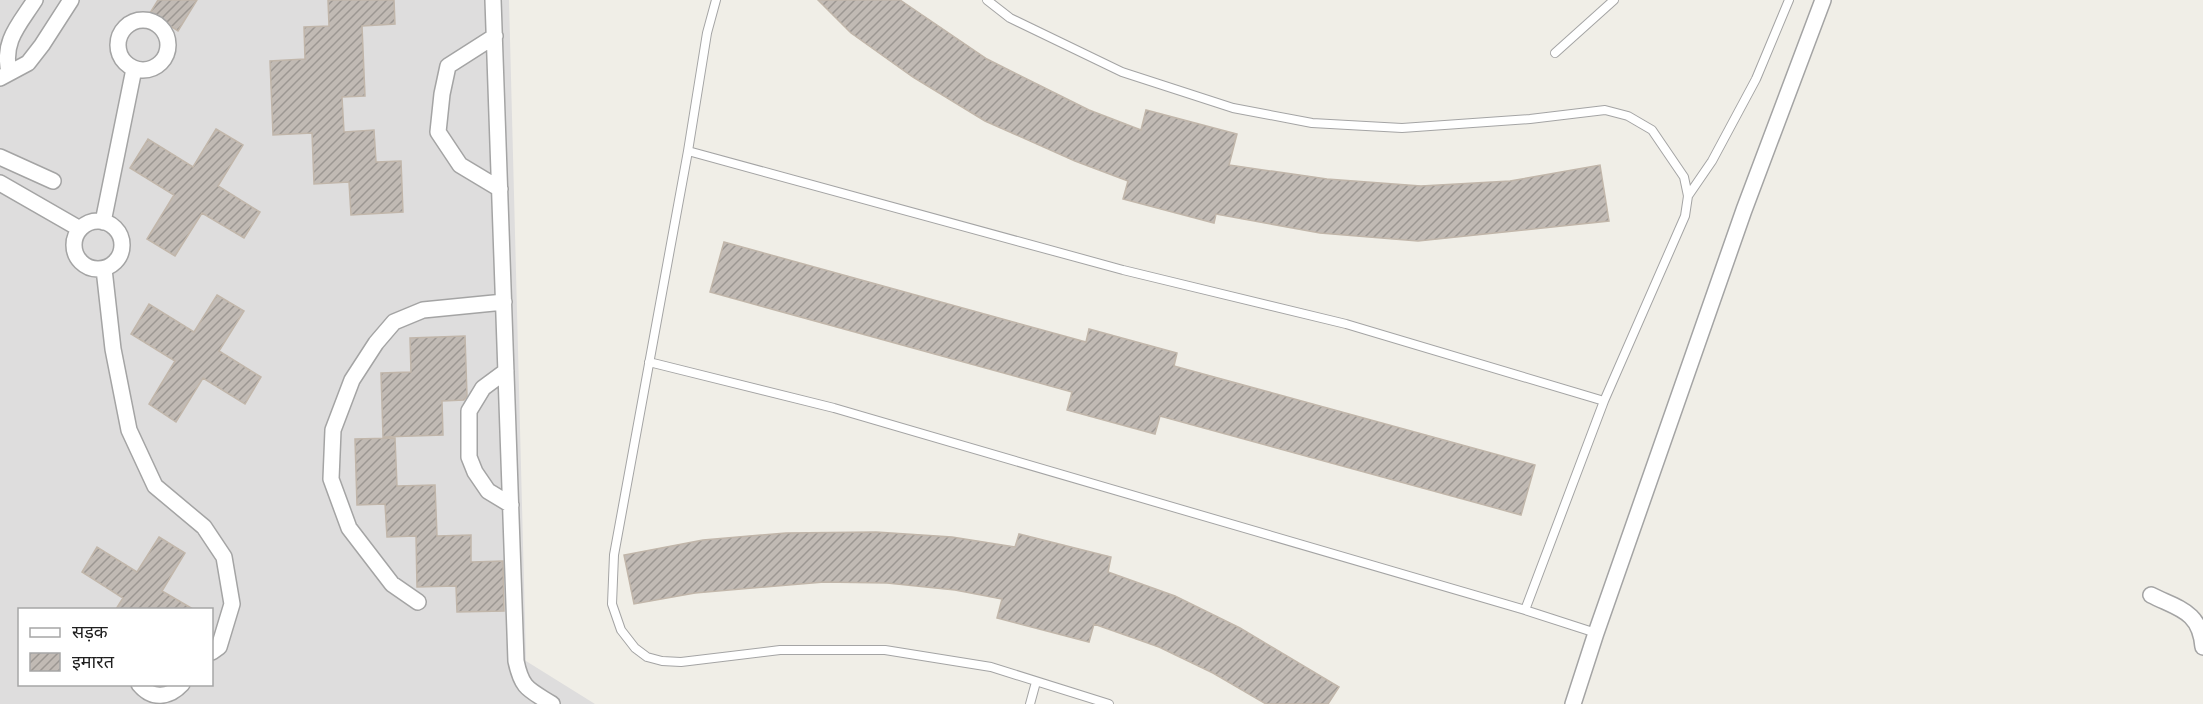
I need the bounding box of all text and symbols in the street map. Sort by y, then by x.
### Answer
legend [18,608,213,686]
text: सड़क [72,621,109,642]
text: इमारत [72,651,115,672]

